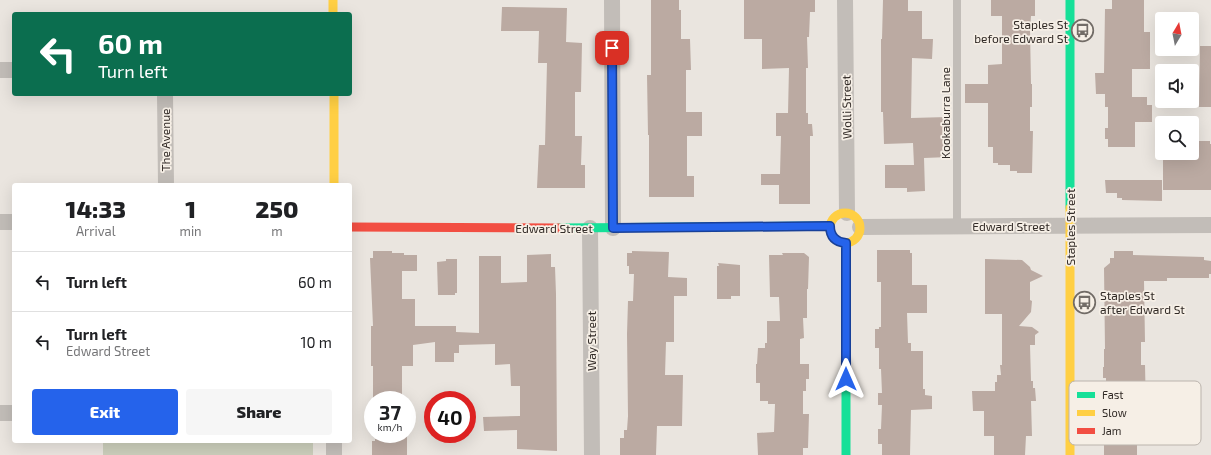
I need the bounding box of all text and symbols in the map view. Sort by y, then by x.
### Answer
north arrow [1155,12,1199,56]
map controls [1155,12,1199,160]
place label: Staples St before Edward St [974,17,1068,45]
bus stop icon: Staples St before Edward St [1070,18,1096,44]
text: 60 m [98,26,163,60]
icon: left [32,28,84,80]
pin [595,31,629,65]
icon: arrive [601,37,623,59]
text: Turn left [98,60,168,82]
button: sound [1155,64,1199,108]
street label: Kookaburra Lane [938,67,952,159]
street label: Wolli Street [838,74,854,139]
street label: The Avenue [158,109,172,172]
button: search [1155,116,1199,160]
street label: Staples Street [1063,188,1077,265]
text: 14:33 [66,194,126,223]
text: 1 [185,194,196,223]
text: 250 [255,194,298,223]
street label: Edward Street [972,219,1050,233]
street label: Edward Street [515,221,593,235]
text: Arrival [76,223,116,239]
text: min [180,223,202,239]
text: m [271,223,283,239]
icon: left [32,271,54,293]
text: Turn left [66,273,127,291]
text: 60 m [298,273,332,291]
place label: Staples St after Edward St [1100,288,1185,316]
bus stop icon: Staples St after Edward St [1071,289,1097,315]
street label: Way Street [584,311,598,371]
text: Turn left [66,325,127,343]
icon: left [32,331,54,353]
text: 10 m [300,333,332,351]
text: Edward Street [66,343,150,359]
position arrow [825,358,867,400]
legend [1069,381,1201,445]
text: Fast [1102,388,1124,401]
button: Exit [32,389,178,435]
button: Share [186,389,332,435]
speed limit sign: 40 [424,391,476,443]
text: 37 [379,400,401,424]
text: Slow [1102,406,1127,419]
text: km/h [378,421,402,433]
text: Jam [1102,424,1121,437]

